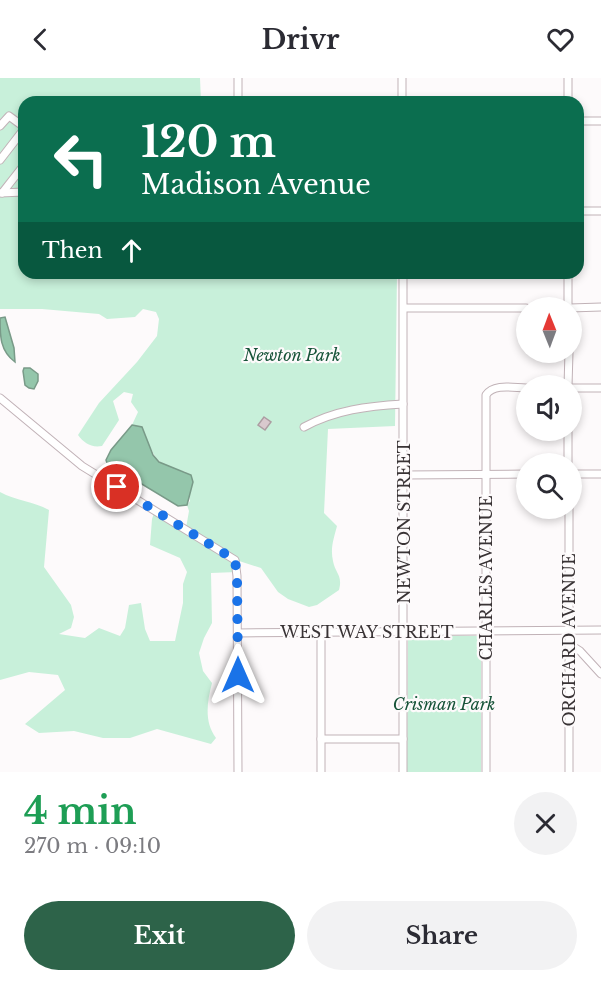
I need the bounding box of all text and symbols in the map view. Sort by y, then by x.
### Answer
icon: back [24,23,57,56]
text: Drivr [261,23,340,56]
icon: heart [544,23,577,56]
text: 120 m [141,116,276,168]
icon: left [42,120,120,198]
text: Madison Avenue [141,168,371,201]
icon: ahead [115,234,148,267]
text: Then [42,237,103,264]
north arrow [516,297,582,363]
map controls [516,297,582,519]
park label: Newton Park [243,345,340,365]
button: sound [516,375,582,441]
street label: NEWTON STREET [394,440,414,604]
button: search [516,453,582,519]
pin [91,461,142,512]
icon: arrive [100,470,133,503]
street label: CHARLES AVENUE [476,495,496,661]
street label: ORCHARD AVENUE [559,553,579,727]
street label: WEST WAY STREET [279,622,454,642]
position arrow [206,643,270,707]
park label: Crisman Park [393,694,495,714]
text: 4 min [24,789,136,834]
button: close [514,792,577,855]
text: 270 m · 09:10 [24,834,161,858]
button: Exit [24,901,295,970]
button: Share [307,901,577,970]

